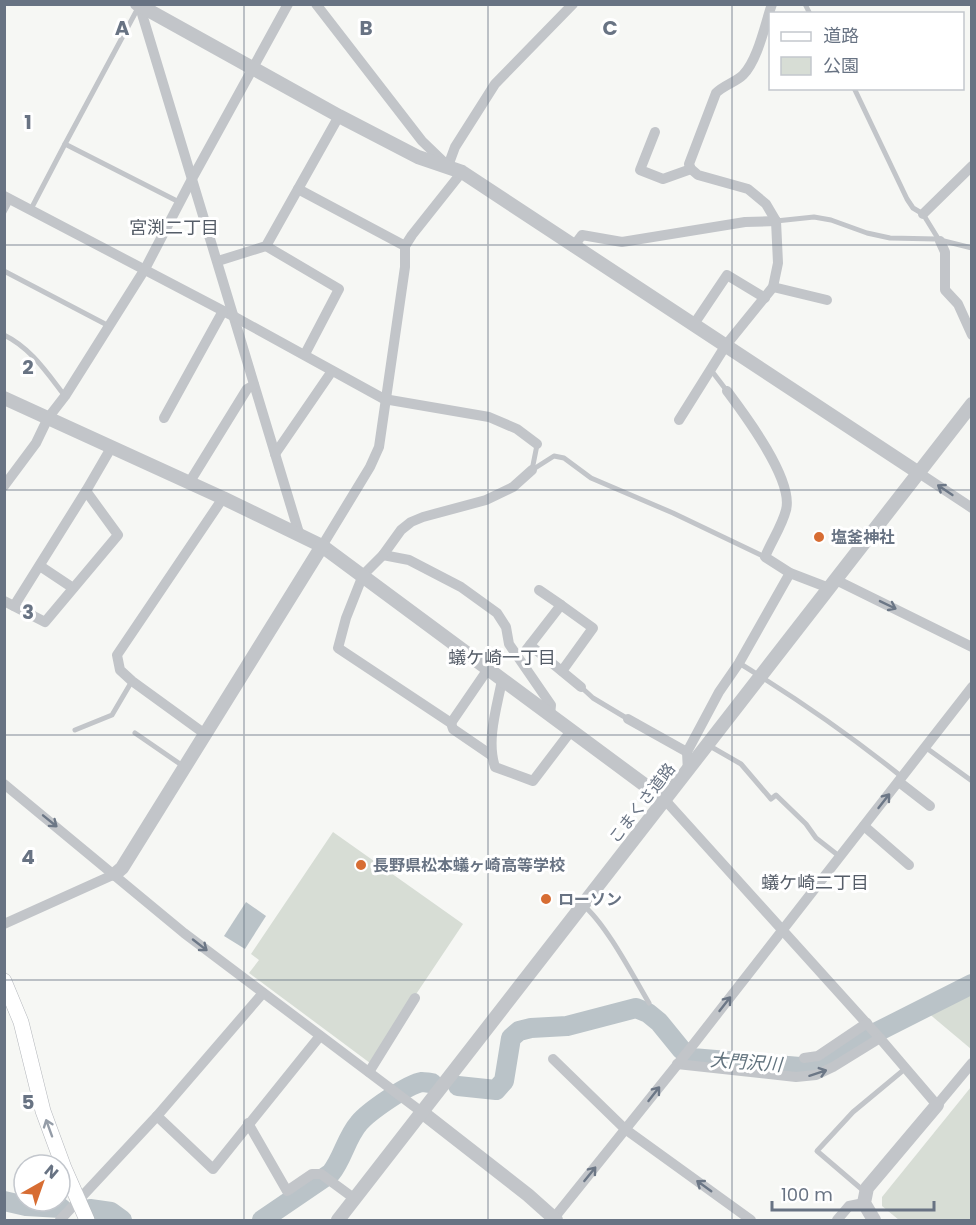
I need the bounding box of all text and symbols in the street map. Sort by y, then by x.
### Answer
legend [769,12,964,90]
text: A [115,14,130,42]
text: B [359,14,373,42]
text: C [602,14,618,42]
text: 道路 [823,23,859,48]
text: 公園 [823,53,859,78]
text: 1 [24,108,32,136]
district label: 宮渕二丁目 [129,215,219,240]
text: 2 [22,353,34,381]
one-way arrow [938,484,954,496]
place label: 塩釜神社 [831,526,895,549]
marker: 塩釜神社 [812,530,826,544]
text: 3 [22,598,34,626]
one-way arrow [879,600,897,611]
district label: 蟻ケ崎一丁目 [448,645,556,670]
street label: こまくさ道路 [603,758,681,848]
one-way arrow [877,793,890,809]
one-way arrow [42,814,57,828]
text: 4 [21,843,35,871]
place label: 長野県松本蟻ヶ崎高等学校 [373,854,565,877]
marker: 長野県松本蟻ヶ崎高等学校 [354,858,368,872]
district label: 蟻ケ崎二丁目 [761,870,869,895]
place label: ローソン [558,888,622,911]
marker: ローソン [539,892,553,906]
one-way arrow [192,938,208,951]
one-way arrow [718,996,731,1012]
water label: 大門沢川 [709,1047,785,1077]
one-way arrow [808,1066,827,1077]
one-way arrow [647,1086,660,1102]
text: 5 [22,1088,35,1116]
one-way arrow [43,1119,54,1137]
north arrow [12,1153,72,1213]
text: N [39,1159,63,1185]
one-way arrow [583,1166,596,1182]
scale bar [772,1174,934,1212]
one-way arrow [696,1180,712,1192]
text: 100 m [781,1182,833,1207]

